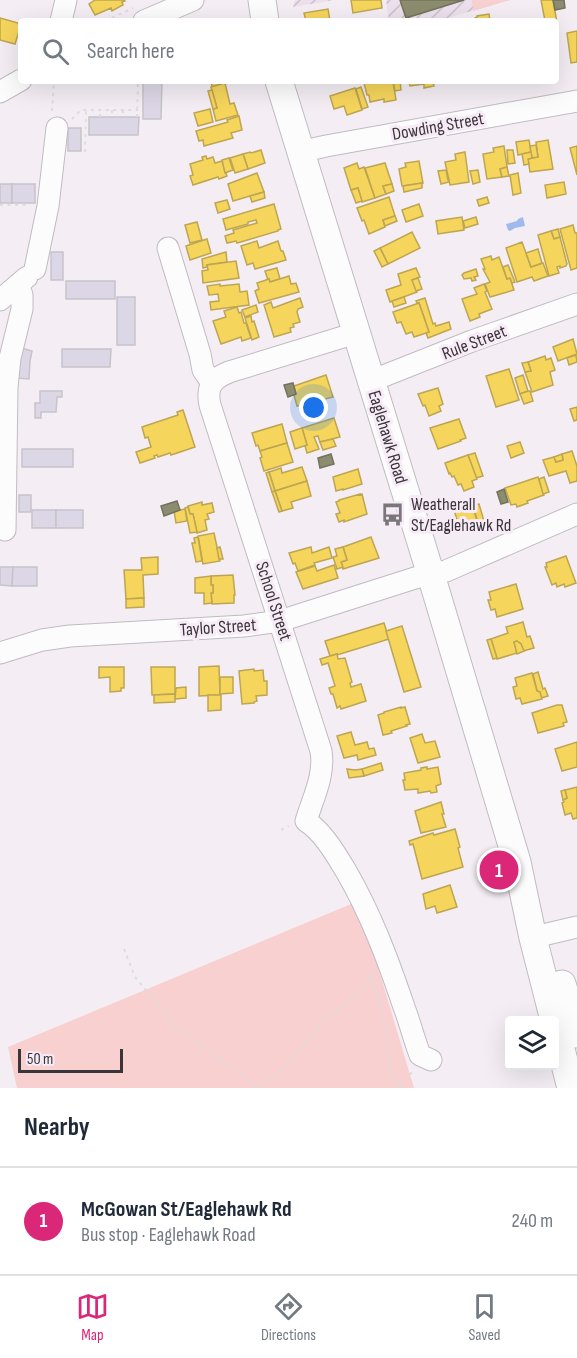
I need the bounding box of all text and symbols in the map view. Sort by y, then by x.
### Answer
search box [18,18,559,84]
icon: search [39,35,72,68]
text: Search here [87,38,174,65]
street label: Dowding Street [391,108,486,145]
street label: Rule Street [439,320,510,364]
street label: Eaglehawk Road [363,388,412,486]
your location [299,393,328,422]
place label: Weatherall St/Eaglehawk Rd [411,494,511,536]
bus stop icon: Weatherall St/Eaglehawk Rd [380,501,406,527]
street label: School Street [251,559,296,644]
street label: Taylor Street [179,614,258,641]
pin: 1 [480,848,518,892]
map controls [505,1016,559,1070]
button: layers [505,1016,559,1070]
scale bar [18,1046,123,1074]
text: 50 m [27,1050,53,1069]
text: Nearby [24,1112,90,1143]
text: McGowan St/Eaglehawk Rd [81,1196,292,1223]
text: 1 [40,1209,47,1233]
text: 240 m [512,1209,553,1233]
text: Bus stop · Eaglehawk Road [81,1223,256,1247]
tab: Map [76,1290,109,1345]
tab: Directions [261,1290,316,1345]
tab: Saved [468,1290,501,1345]

